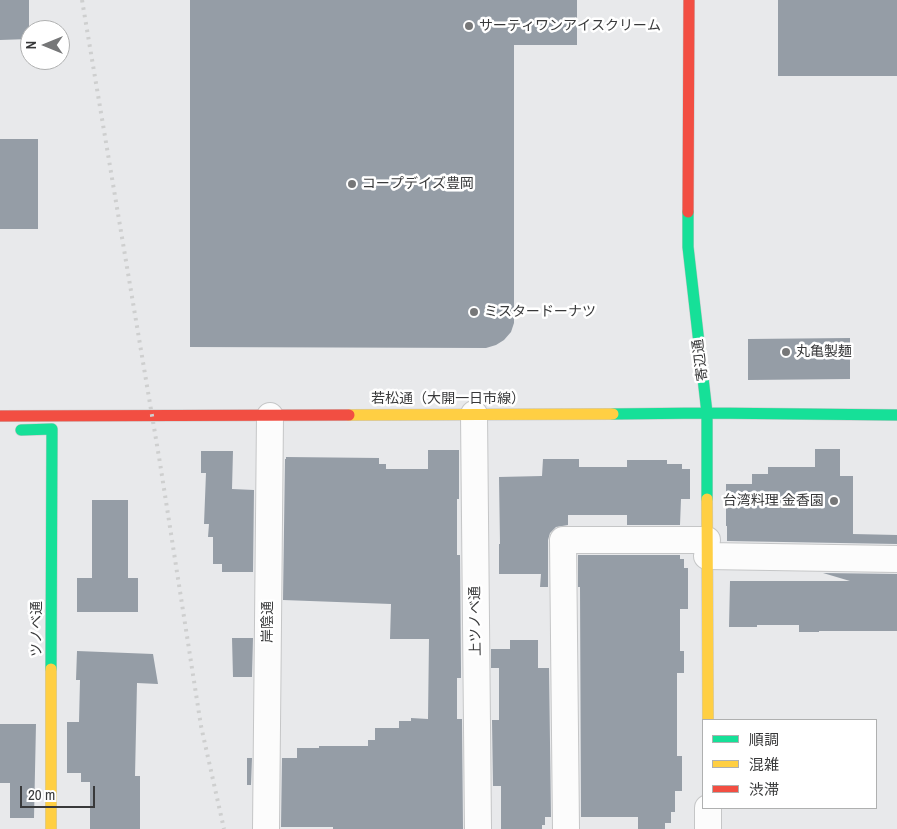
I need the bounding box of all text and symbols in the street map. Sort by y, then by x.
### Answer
place label: サーティワンアイスクリーム [479,18,661,34]
north arrow [20,20,70,70]
marker: サーティワンアイスクリーム [463,20,475,32]
text: N [22,41,40,49]
place label: コープデイズ豊岡 [362,176,474,192]
marker: コープデイズ豊岡 [346,178,358,190]
place label: ミスタードーナツ [484,304,596,320]
marker: ミスタードーナツ [468,306,480,318]
street label: 寄辺通 [690,338,712,382]
place label: 丸亀製麺 [796,344,852,360]
marker: 丸亀製麺 [780,346,792,358]
street label: 若松通（大開一日市線） [371,391,525,407]
place label: 台湾料理 金香園 [723,493,824,509]
marker: 台湾料理 金香園 [828,495,840,507]
street label: 上ツノベ通 [467,586,485,656]
street label: ツノベ通 [29,601,45,657]
street label: 岸陰通 [260,601,276,643]
legend [702,719,877,809]
text: 順調 [749,729,779,750]
text: 混雑 [749,754,779,775]
scale bar [22,776,98,808]
text: 渋滞 [749,779,779,800]
text: 20 m [28,784,55,805]

